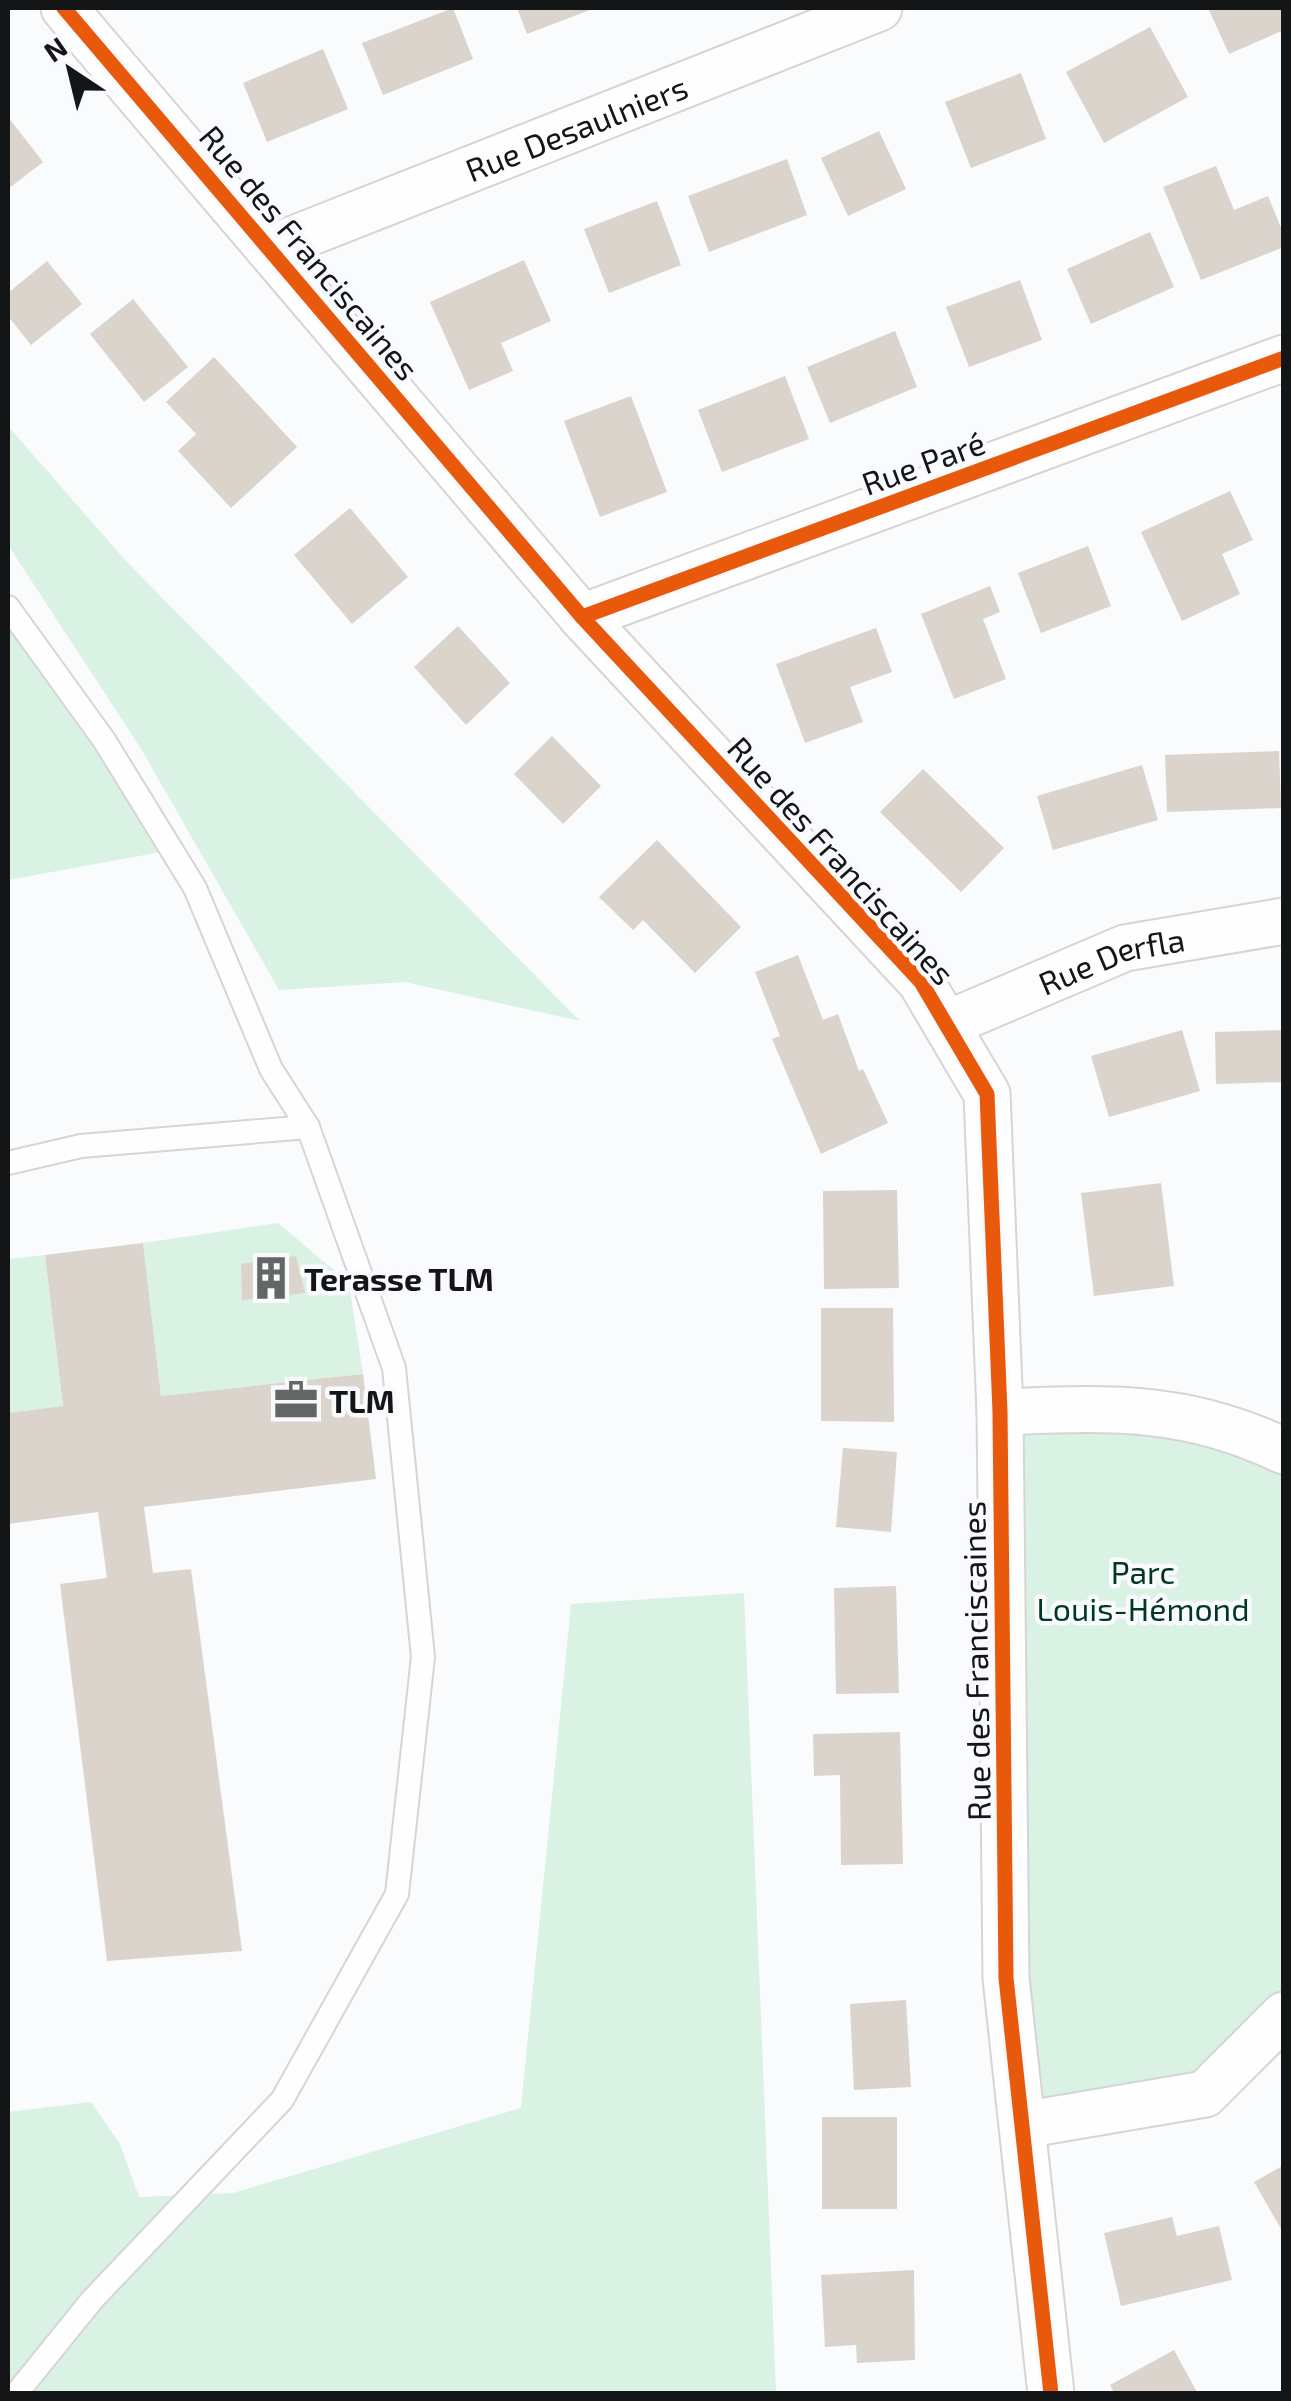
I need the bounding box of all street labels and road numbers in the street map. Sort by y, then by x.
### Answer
street label: Rue Desaulniers [460,67,692,188]
street label: Rue des Franciscaines [193,117,427,387]
street label: Rue Paré [856,422,990,502]
street label: Rue des Franciscaines [721,728,963,992]
street label: Rue Derfla [1032,919,1187,1002]
street label: Rue des Franciscaines [953,1501,997,1821]

